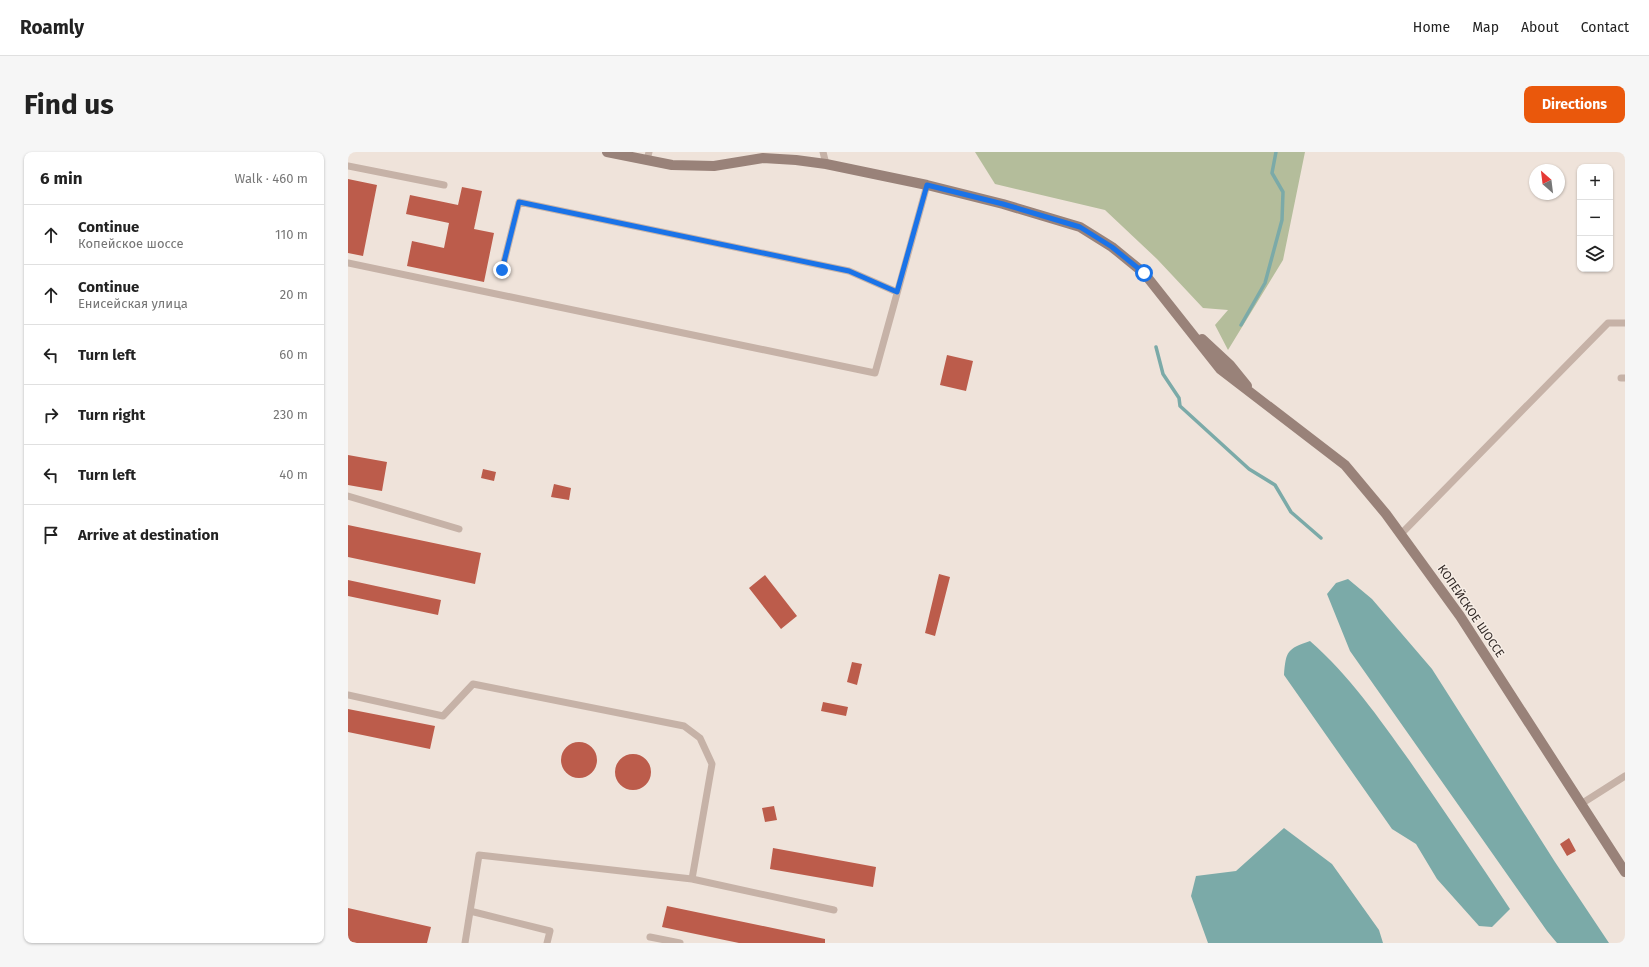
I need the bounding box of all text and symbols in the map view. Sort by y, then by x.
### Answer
text: Roamly [20,16,84,39]
text: Home [1413,19,1450,36]
text: Map [1472,19,1499,36]
text: About [1521,19,1559,36]
text: Contact [1581,19,1629,36]
button: Directions [1524,86,1625,123]
text: Find us [24,88,114,121]
north arrow [1529,164,1565,200]
map controls [1577,164,1613,272]
button: + [1577,164,1613,200]
text: 6 min [40,168,83,189]
text: Walk · 460 m [235,171,308,186]
button: − [1577,200,1613,236]
text: Continue [78,218,139,236]
icon: ahead [40,224,62,246]
text: 110 m [275,227,308,242]
text: Копейское шоссе [78,236,184,251]
button: layers [1577,236,1613,272]
route end [493,261,511,279]
route start [1135,264,1153,282]
text: Continue [78,278,139,296]
icon: ahead [40,284,62,306]
text: 20 m [280,287,308,302]
text: Енисейская улица [78,296,188,311]
icon: left [40,344,62,366]
text: Turn left [78,346,136,364]
text: 60 m [279,347,308,362]
icon: right [40,404,62,426]
text: Turn right [78,406,145,424]
text: 230 m [273,407,308,422]
icon: left [40,464,62,486]
text: Turn left [78,466,136,484]
text: 40 m [279,467,308,482]
icon: arrive [40,524,62,546]
text: Arrive at destination [78,526,219,544]
street label: КОПЕЙСКОЕ ШОССЕ [1435,562,1508,660]

